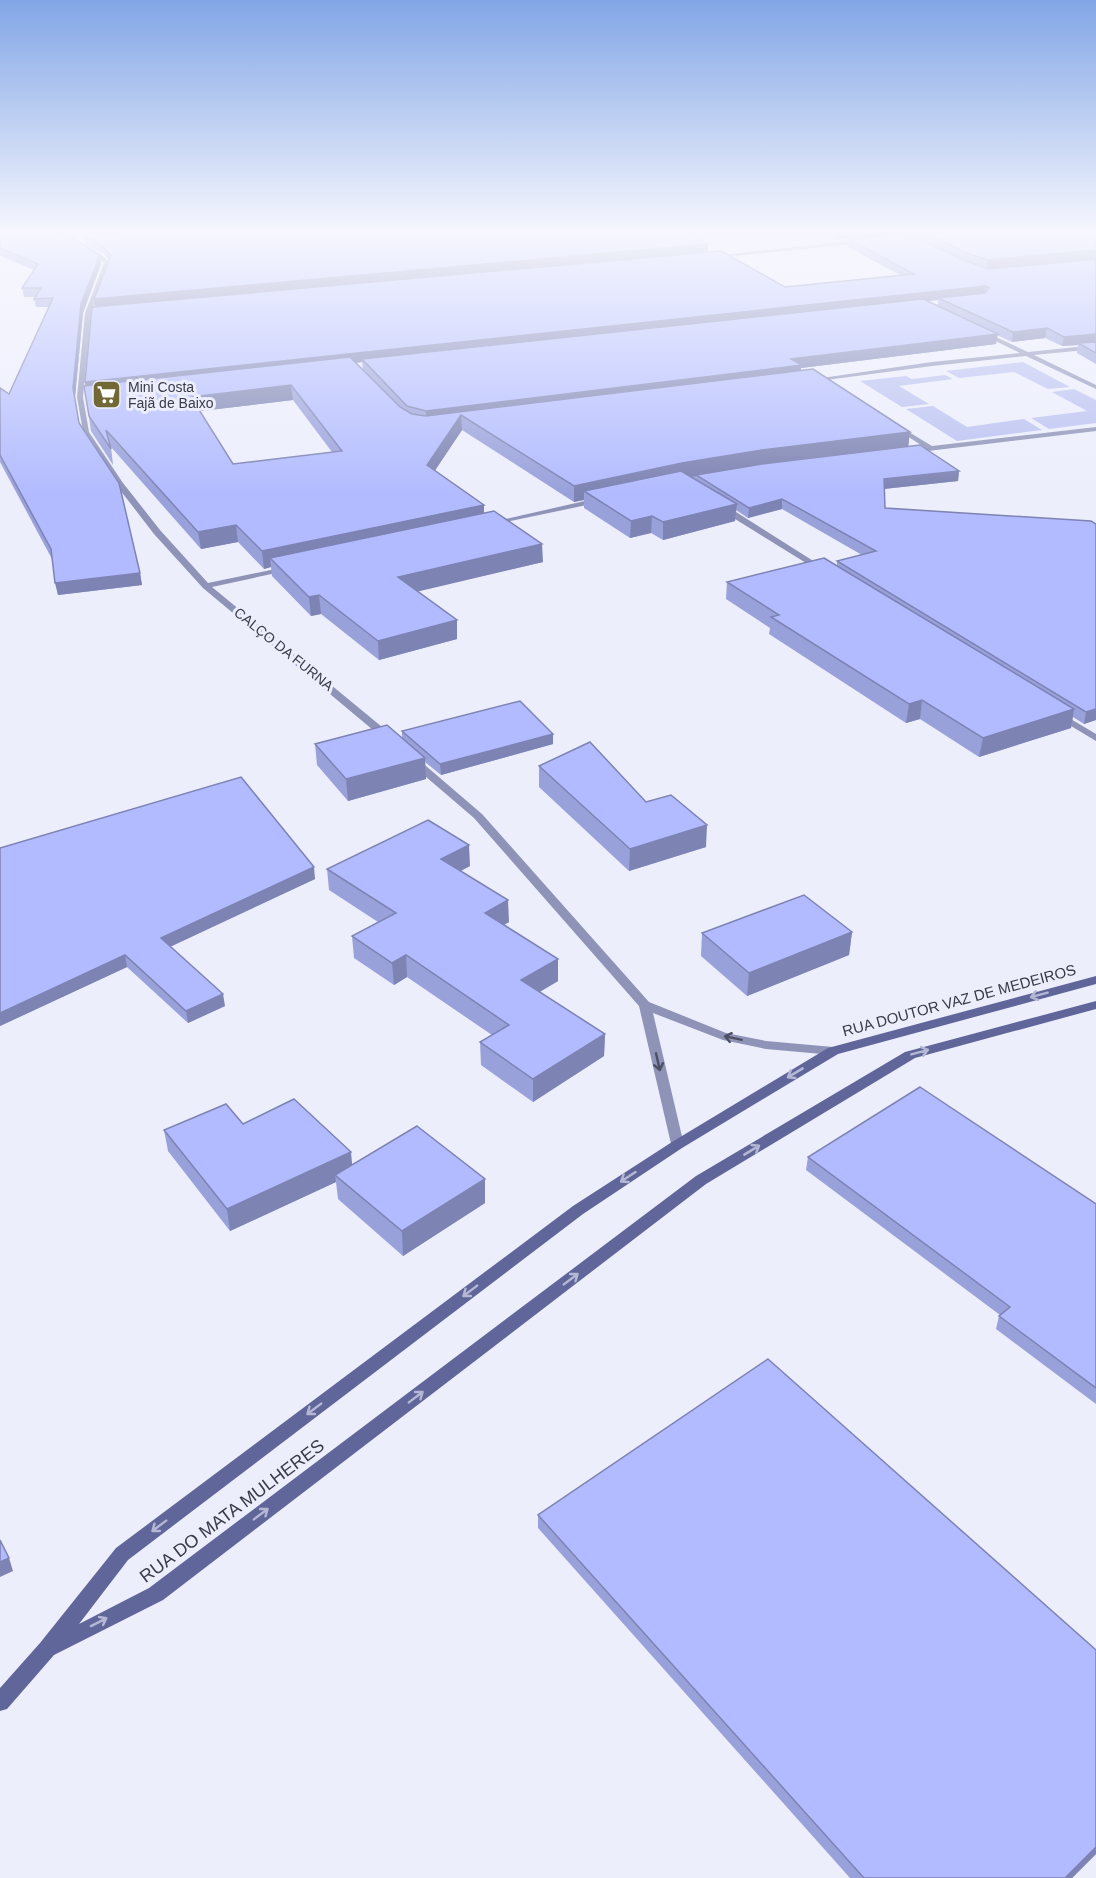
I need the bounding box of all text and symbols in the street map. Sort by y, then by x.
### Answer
supermarket icon: Mini Costa Fajã de Baixo [91,379,123,411]
place label: Mini Costa Fajã de Baixo [128,379,214,411]
street label: CALÇO DA FURNA [231,604,337,694]
street label: RUA DOUTOR VAZ DE MEDEIROS [840,961,1078,1039]
one-way arrow [1030,990,1049,1001]
one-way arrow [724,1032,743,1043]
one-way arrow [910,1046,929,1058]
one-way arrow [653,1052,664,1071]
one-way arrow [787,1068,804,1080]
one-way arrow [743,1144,760,1156]
one-way arrow [620,1171,637,1183]
one-way arrow [563,1272,579,1285]
one-way arrow [462,1285,478,1298]
one-way arrow [408,1390,424,1403]
one-way arrow [307,1403,323,1415]
street label: RUA DO MATA MULHERES [136,1435,328,1587]
one-way arrow [252,1508,268,1521]
one-way arrow [151,1520,167,1533]
one-way arrow [90,1616,108,1628]

